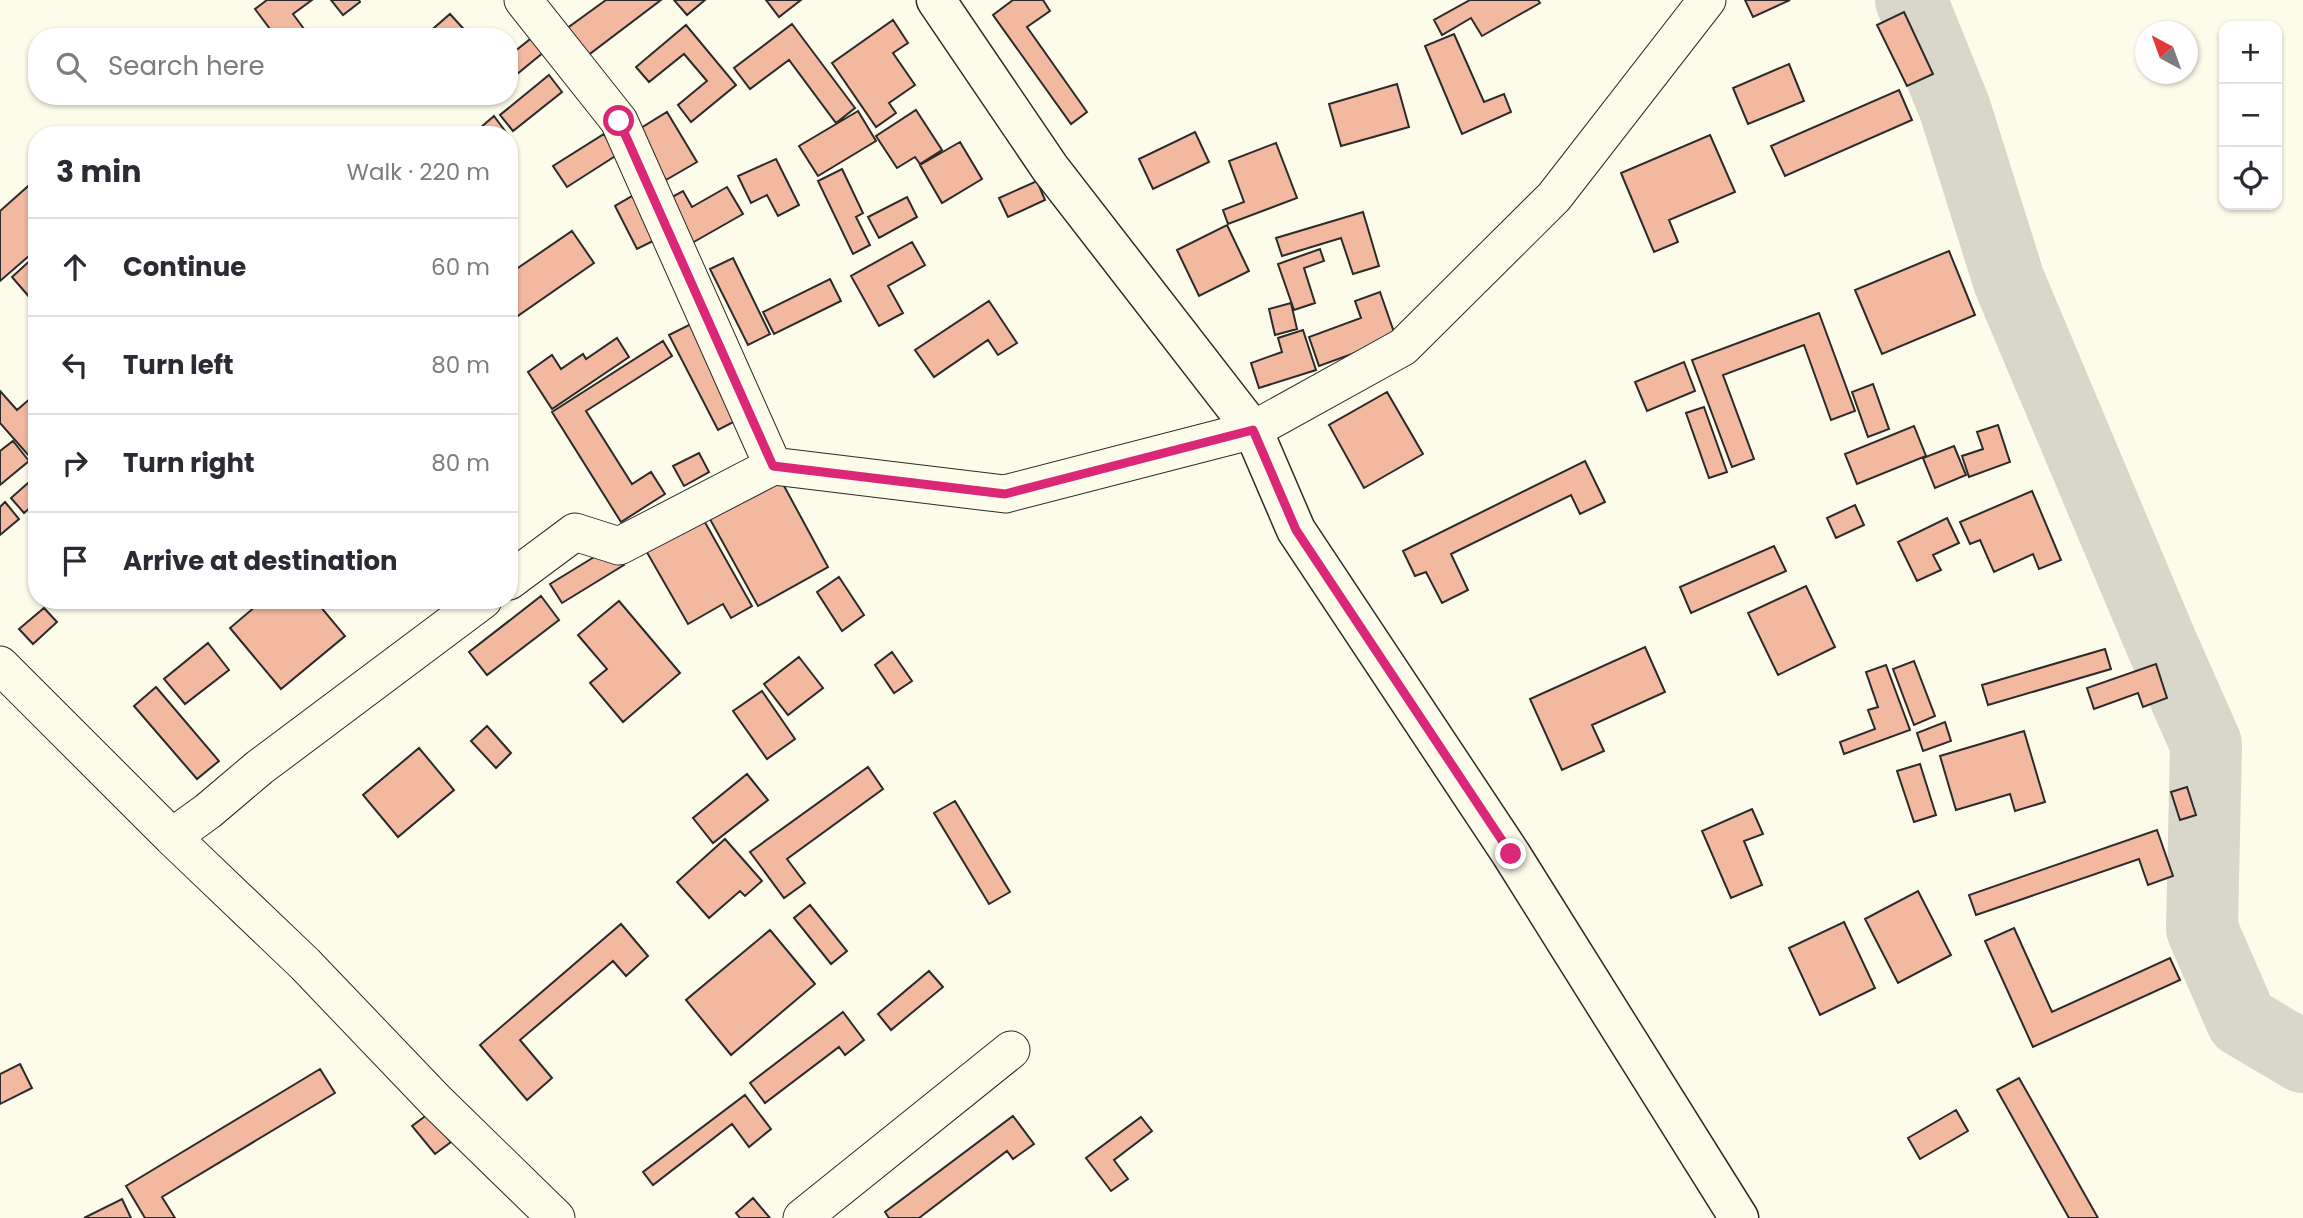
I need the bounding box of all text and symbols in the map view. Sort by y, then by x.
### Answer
north arrow [2135,21,2198,84]
map controls [2219,21,2282,210]
button: + [2219,21,2282,84]
search box [28,28,518,105]
icon: search [52,48,90,86]
text: Search here [108,48,265,84]
button: − [2219,84,2282,147]
route start [603,105,634,136]
button: locate [2219,147,2282,210]
text: 3 min [56,150,141,193]
text: Walk · 220 m [347,156,490,188]
icon: ahead [56,248,94,286]
text: Continue [123,249,246,285]
text: 60 m [431,251,490,283]
icon: left [56,346,94,384]
text: Turn left [123,347,234,383]
text: 80 m [431,349,490,381]
icon: right [56,444,94,482]
text: Turn right [123,445,255,481]
text: 80 m [431,447,490,479]
icon: arrive [56,542,94,580]
text: Arrive at destination [123,543,398,579]
route end [1495,838,1526,869]

